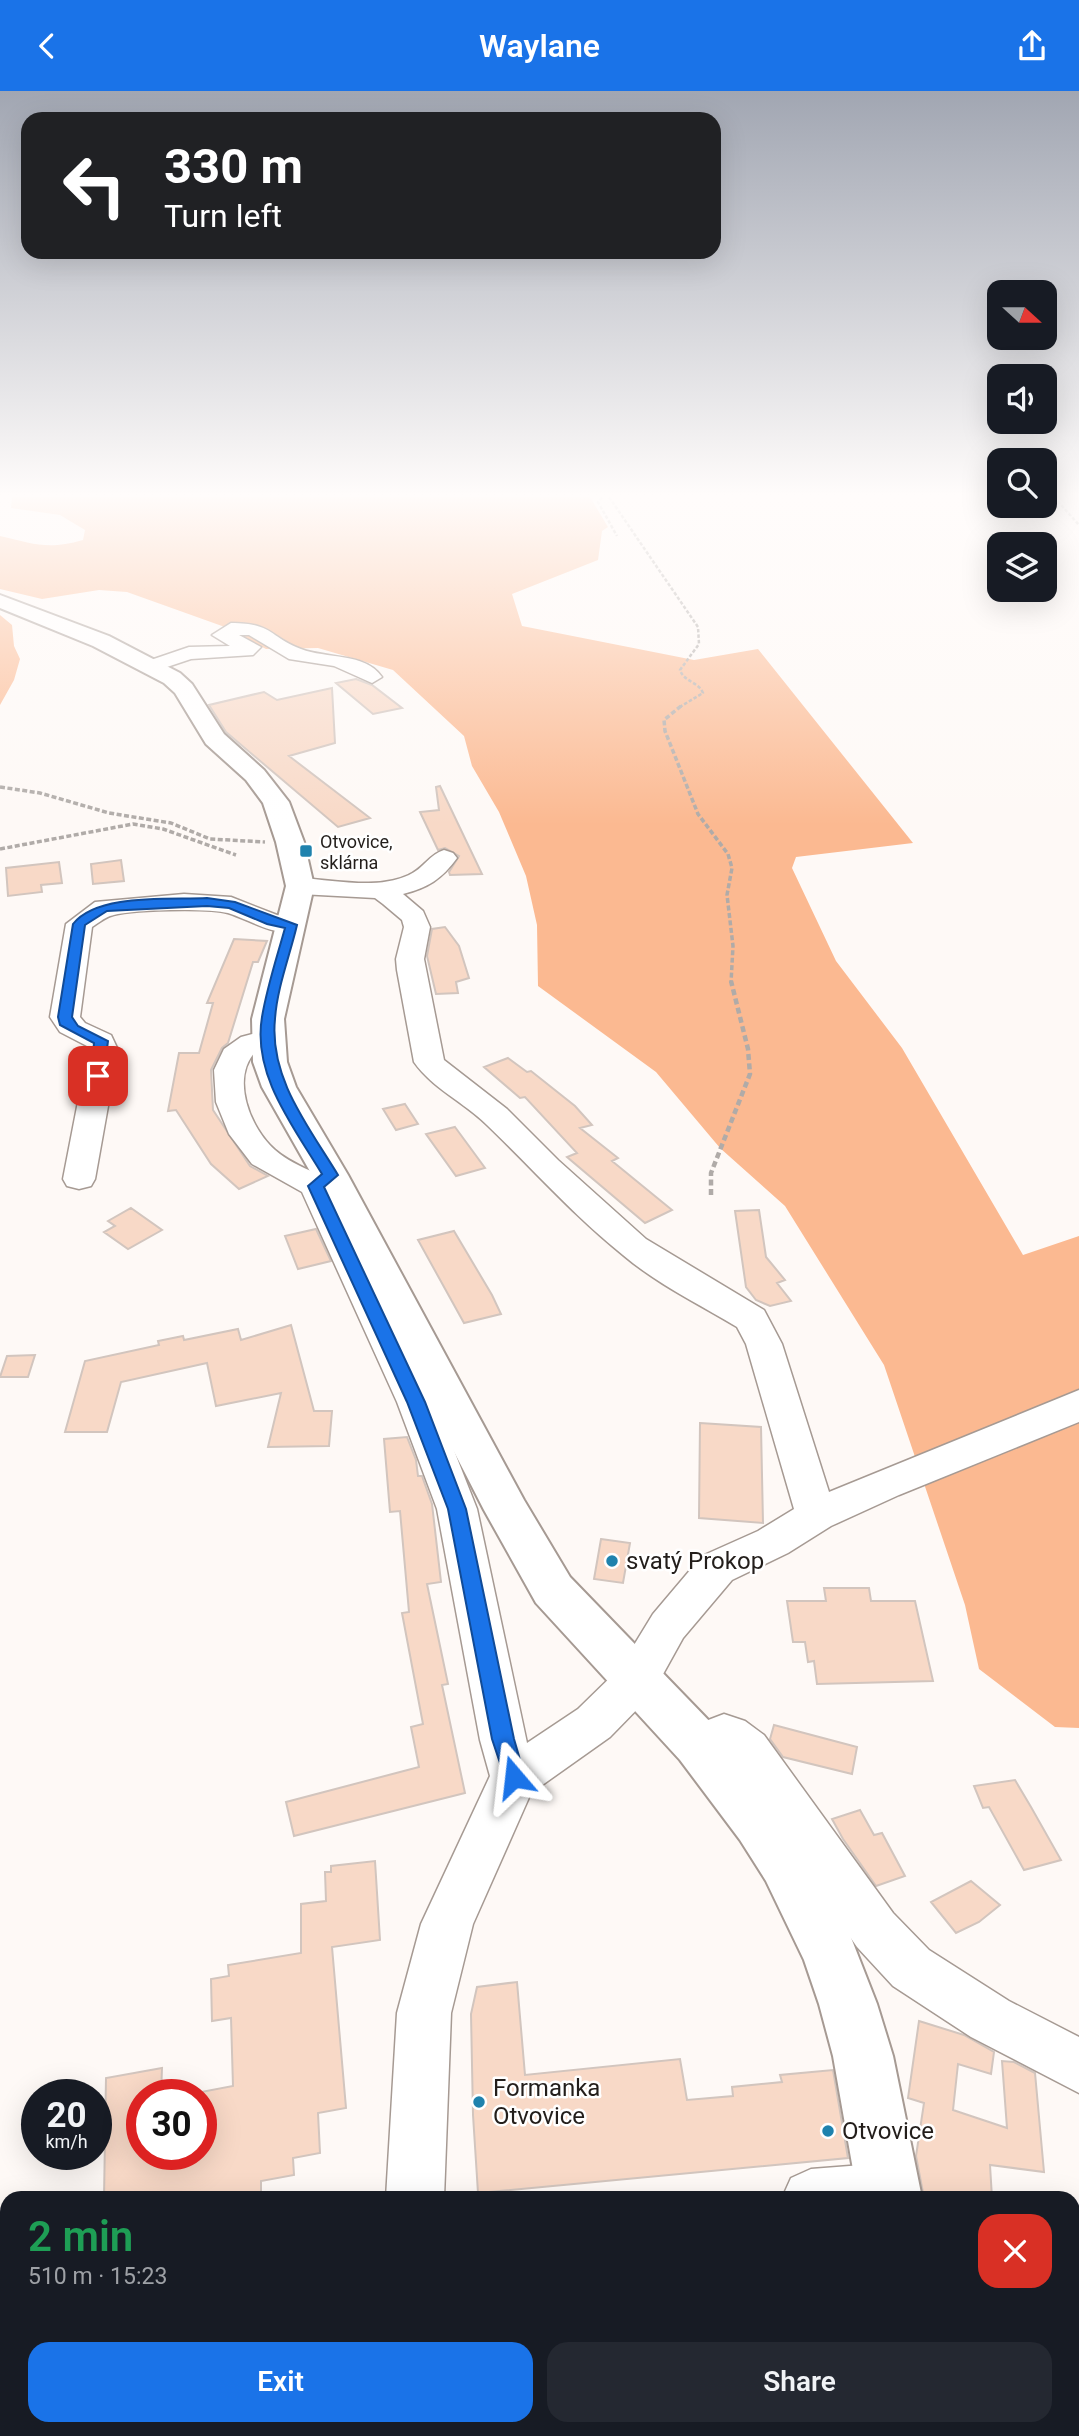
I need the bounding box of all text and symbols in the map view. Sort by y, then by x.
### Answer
icon: back [28,27,66,65]
text: Waylane [479,27,600,65]
icon: share [1013,27,1051,65]
text: 330 m [164,138,303,195]
icon: left [49,140,140,231]
text: Turn left [164,197,282,235]
north arrow [987,280,1057,350]
map controls [987,280,1057,602]
button: sound [987,364,1057,434]
button: search [987,448,1057,518]
button: layers [987,532,1057,602]
place label: Otvovice, sklárna [320,831,393,873]
marker: Otvovice, sklárna [298,843,314,859]
pin [68,1046,128,1106]
icon: arrive [79,1057,117,1095]
place label: svatý Prokop [626,1547,764,1575]
marker: svatý Prokop [604,1553,620,1569]
position arrow [477,1740,551,1814]
place label: Formanka Otvovice [493,2074,600,2130]
speed limit sign: 30 [126,2079,217,2170]
marker: Formanka Otvovice [471,2094,487,2110]
text: 20 [46,2095,87,2136]
place label: Otvovice [842,2117,934,2145]
marker: Otvovice [820,2123,836,2139]
text: km/h [45,2131,88,2152]
text: 2 min [28,2212,133,2261]
button: close [978,2214,1052,2288]
text: 510 m · 15:23 [28,2263,167,2290]
button: Exit [28,2342,533,2422]
button: Share [547,2342,1052,2422]

